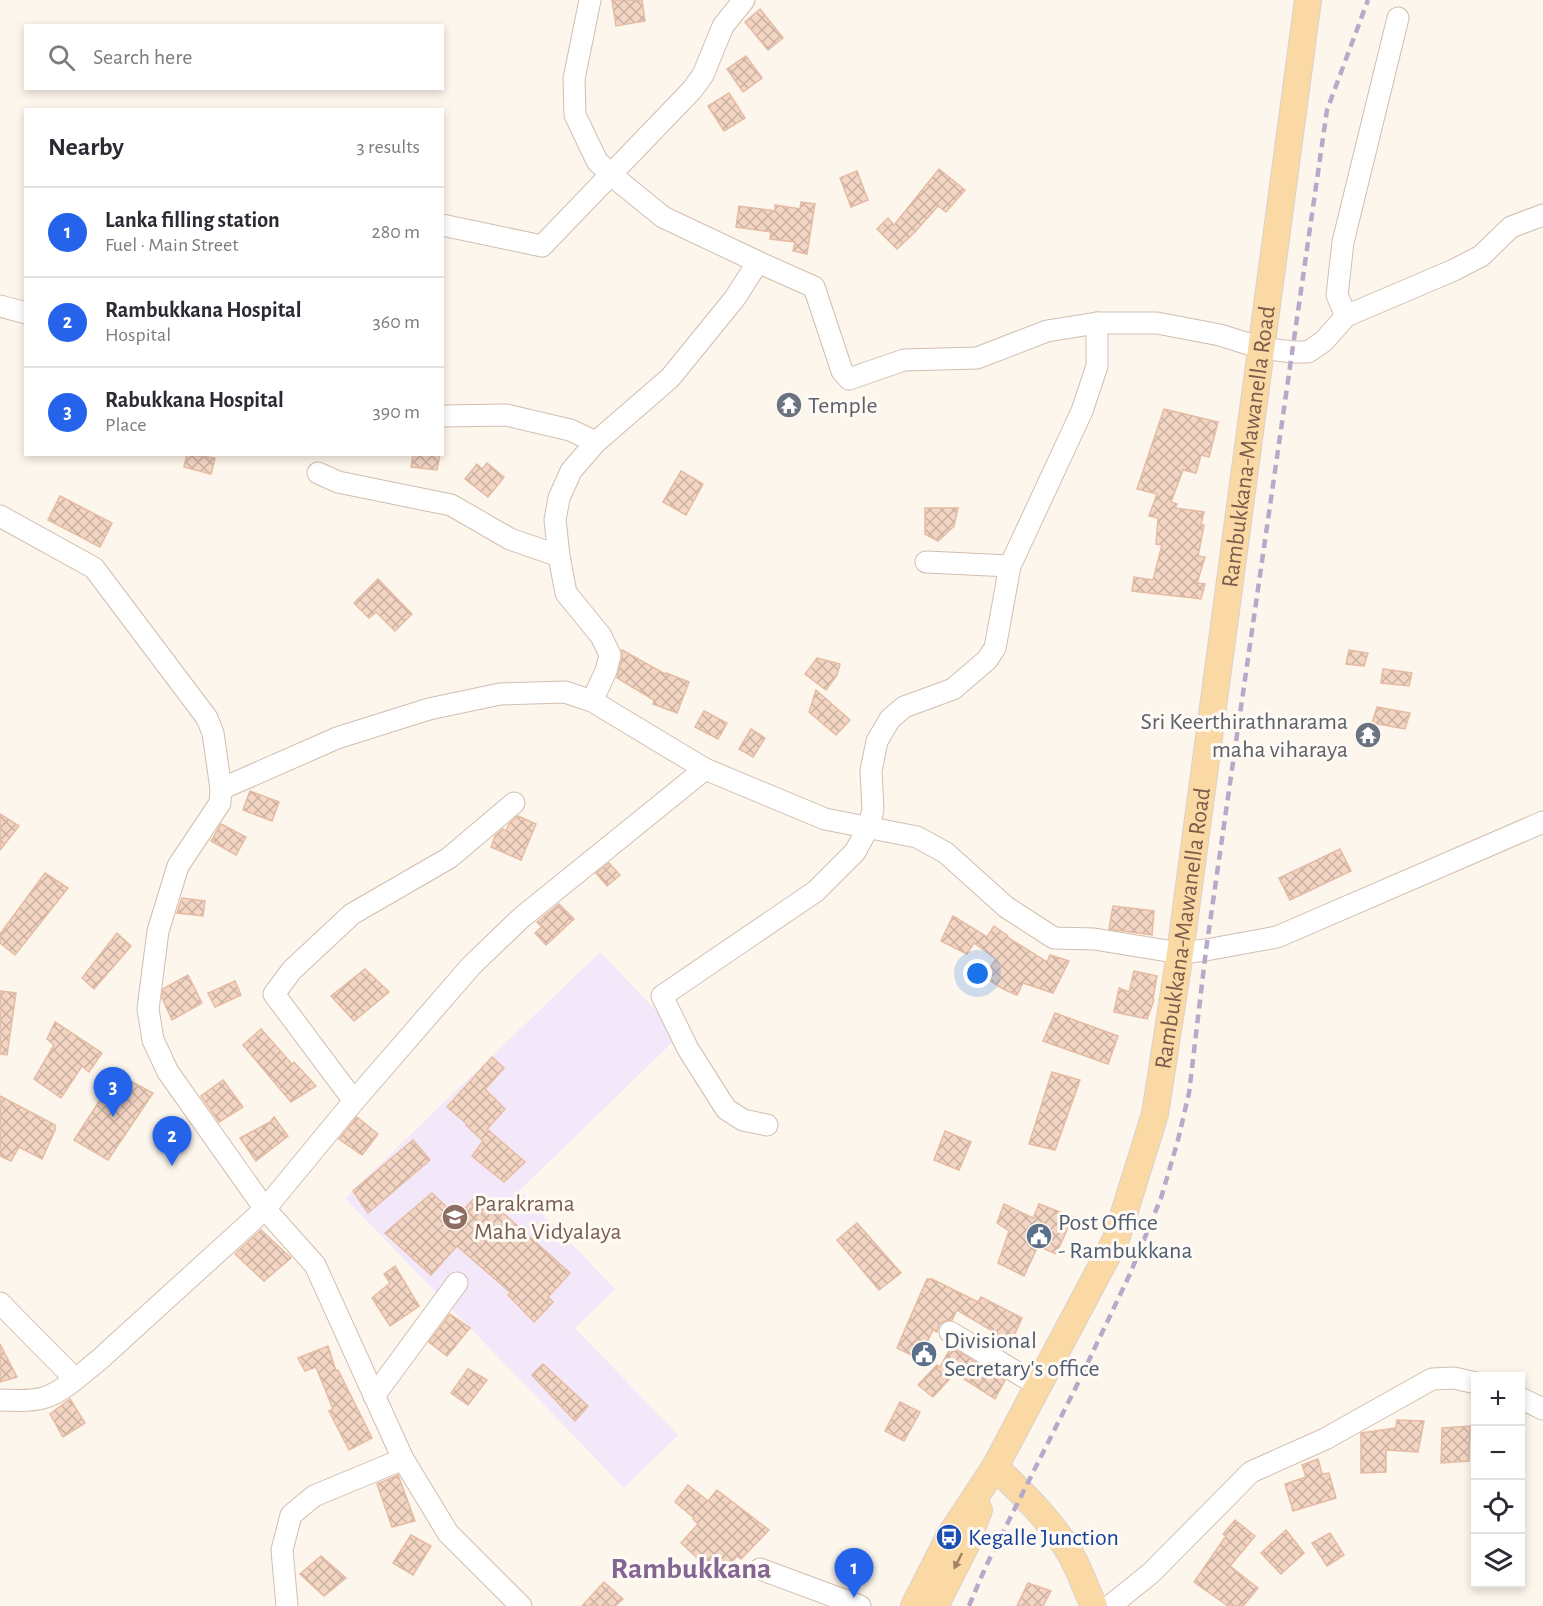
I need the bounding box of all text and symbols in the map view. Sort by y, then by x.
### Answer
search box [24,24,444,90]
icon: search [45,41,78,74]
text: Search here [93,46,192,68]
text: Nearby [48,134,124,160]
text: 3 results [356,137,420,157]
text: Lanka filling station [105,209,280,231]
text: 1 [64,222,71,242]
text: 280 m [372,222,420,242]
text: Fuel · Main Street [105,235,239,255]
text: Rambukkana Hospital [105,299,301,321]
street label: Rambukkana-Mawanella Road [1218,304,1280,589]
text: 2 [63,312,72,332]
text: 360 m [373,312,420,332]
text: Hospital [105,325,171,345]
text: Rabukkana Hospital [105,389,284,411]
temple icon: Temple [774,390,804,420]
place label: Temple [808,394,878,418]
text: 3 [63,402,72,422]
text: 390 m [373,402,420,422]
text: Place [105,415,146,435]
place label: Sri Keerthirathnarama maha viharaya [1141,710,1348,762]
temple icon: Sri Keerthirathnarama maha viharaya [1353,720,1383,750]
street label: Rambukkana-Mawanella Road [1151,786,1215,1071]
your location [963,959,992,988]
pin: 3 [94,1068,132,1117]
pin: 2 [152,1116,192,1166]
place label: Parakrama Maha Vidyalaya [474,1192,622,1244]
school or university icon: Parakrama Maha Vidyalaya [440,1202,470,1232]
place label: Post Office - Rambukkana [1058,1211,1193,1263]
public building icon: Post Office - Rambukkana [1024,1221,1054,1251]
place label: Divisional Secretary's office [944,1329,1100,1381]
public building icon: Divisional Secretary's office [909,1339,939,1369]
map controls [1471,1372,1525,1588]
button: + [1471,1372,1525,1426]
button: − [1471,1426,1525,1480]
button: locate [1471,1480,1525,1534]
bus stop icon: Kegalle Junction [934,1522,964,1552]
place label: Kegalle Junction [968,1526,1119,1550]
button: layers [1471,1534,1525,1588]
pin: 1 [834,1548,874,1598]
one-way arrow [954,1552,963,1569]
district label: Rambukkana [611,1554,771,1584]

